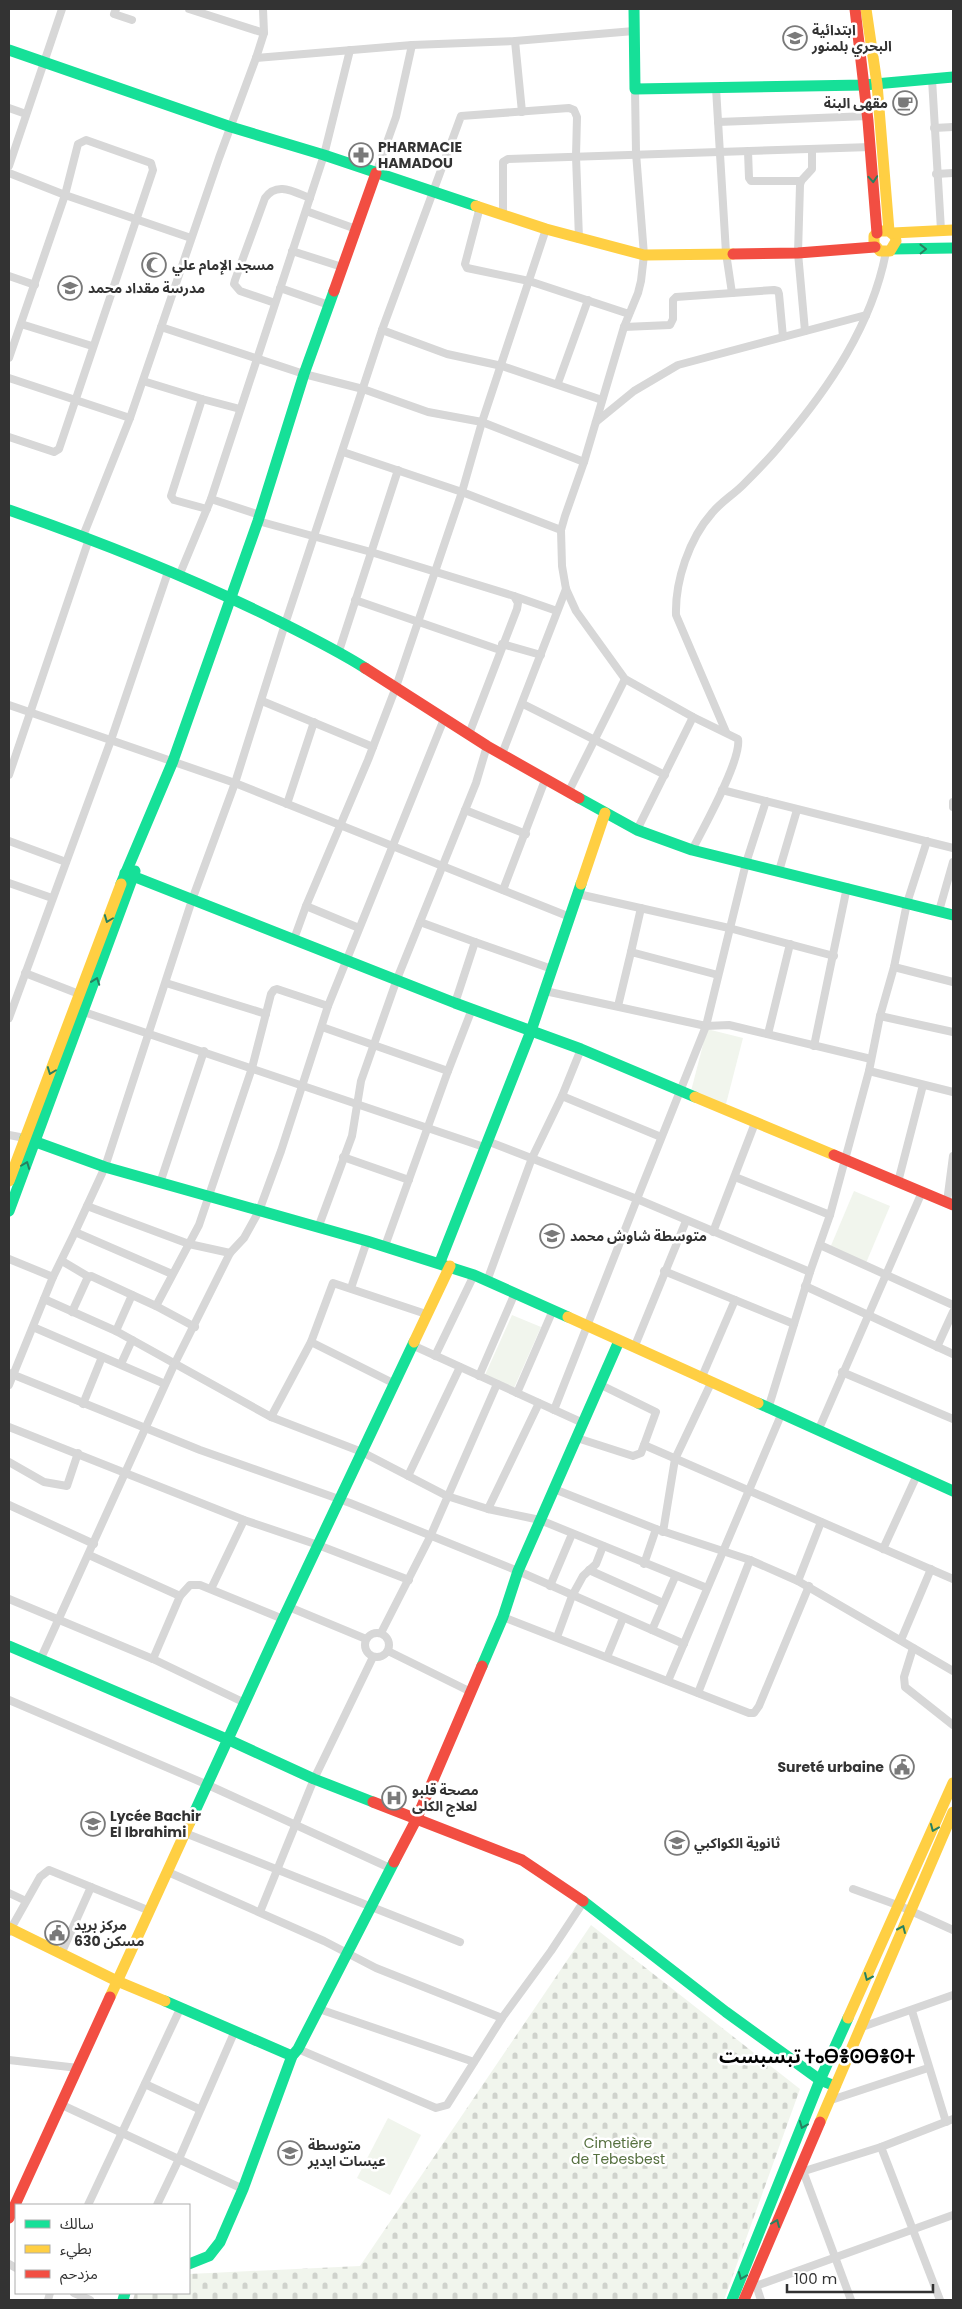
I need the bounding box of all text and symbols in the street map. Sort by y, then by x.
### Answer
place label: ابتدائية البحري بلمنور [811,20,892,57]
school or university icon: ابتدائية البحري بلمنور [782,25,808,51]
cafe icon: مقهى البنة [892,90,918,116]
place label: مقهى البنة [824,93,888,113]
place label: PHARMACIE HAMADOU [378,137,462,173]
pharmacy icon: PHARMACIE HAMADOU [348,142,374,168]
one-way arrow [868,175,879,183]
one-way arrow [920,244,927,254]
mosque icon: مسجد الإمام علي [141,252,167,278]
place label: مسجد الإمام علي [172,255,274,276]
school or university icon: مدرسة مقداد محمد [57,275,83,301]
place label: مدرسة مقداد محمد [88,278,205,298]
one-way arrow [104,914,114,923]
one-way arrow [90,977,100,985]
one-way arrow [46,1066,57,1075]
one-way arrow [20,1162,30,1170]
school or university icon: متوسطة شاوش محمد [539,1223,565,1249]
place label: متوسطة شاوش محمد [570,1226,707,1246]
public building icon: Sureté urbaine [889,1754,915,1780]
place label: Sureté urbaine [777,1757,884,1777]
place label: مصحة قلبو لعلاج الكلى [412,1780,479,1817]
hospital icon: مصحة قلبو لعلاج الكلى [381,1785,407,1811]
place label: Lycée Bachir El Ibrahimi [110,1806,201,1842]
school or university icon: Lycée Bachir El Ibrahimi [80,1811,106,1837]
one-way arrow [930,1823,941,1832]
school or university icon: ثانوية الكواكبي [664,1830,690,1856]
place label: ثانوية الكواكبي [694,1833,781,1854]
place label: مركز بريد 630 مسكن [74,1915,144,1951]
public building icon: مركز بريد 630 مسكن [44,1920,70,1946]
one-way arrow [896,1925,907,1934]
one-way arrow [864,1972,875,1981]
district label: تبسبست ⵜⴰⴱⴻⵙⴱⴻⵙⵜ [719,2043,916,2070]
one-way arrow [799,2121,809,2129]
park label: Cimetière de Tebesbest [571,2133,665,2169]
place label: متوسطة عيسات ايدير [307,2135,386,2171]
school or university icon: متوسطة عيسات ايدير [277,2140,303,2166]
legend [15,2204,190,2294]
text: سالك [60,2213,94,2234]
one-way arrow [770,2219,781,2228]
text: بطيء [60,2238,92,2260]
scale bar [787,2262,933,2294]
text: مزدحم [60,2263,98,2285]
text: 100 m [794,2268,837,2289]
one-way arrow [738,2271,748,2280]

